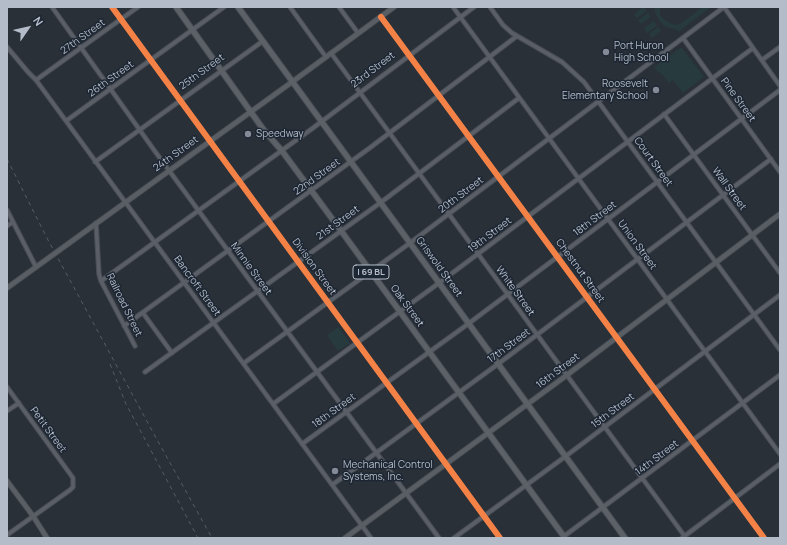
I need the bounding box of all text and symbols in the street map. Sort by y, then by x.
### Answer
north arrow [8,8,48,48]
text: N [30,14,47,28]
street label: 27th Street [58,17,108,57]
place label: Port Huron High School [614,40,669,64]
marker: Port Huron High School [601,47,611,57]
street label: 23rd Street [349,50,397,90]
street label: 25th Street [177,52,227,92]
street label: 26th Street [86,59,136,99]
street label: Pine Street [718,76,758,124]
place label: Roosevelt Elementary School [562,78,648,102]
marker: Roosevelt Elementary School [651,85,661,95]
place label: Speedway [256,128,304,140]
marker: Speedway [243,129,253,139]
street label: 24th Street [151,134,201,174]
street label: Court Street [631,135,675,189]
street label: 22nd Street [291,156,343,198]
street label: Wall Street [709,165,749,213]
street label: 20th Street [436,174,486,216]
street label: 18th Street [571,199,619,239]
street label: 21st Street [314,203,362,243]
street label: 19th Street [466,215,514,255]
street label: Union Street [615,218,659,272]
street label: Griswold Street [413,235,465,299]
street label: Division Street [289,236,339,298]
street label: Chestnut Street [553,237,607,305]
street label: Minnie Street [228,240,274,298]
street label: Bancroft Street [171,254,223,318]
street label: White Street [493,264,537,318]
road number: I 69 BL [353,265,389,279]
street label: Railroad Street [104,271,144,339]
street label: Oak Street [388,283,426,329]
street label: 17th Street [485,326,533,366]
street label: 16th Street [534,351,582,391]
street label: 18th Street [310,391,358,431]
street label: 15th Street [589,391,637,431]
street label: Petit Street [27,405,69,455]
street label: 14th Street [633,438,681,478]
place label: Mechanical Control Systems, Inc. [343,459,433,482]
marker: Mechanical Control Systems, Inc. [330,466,340,476]

